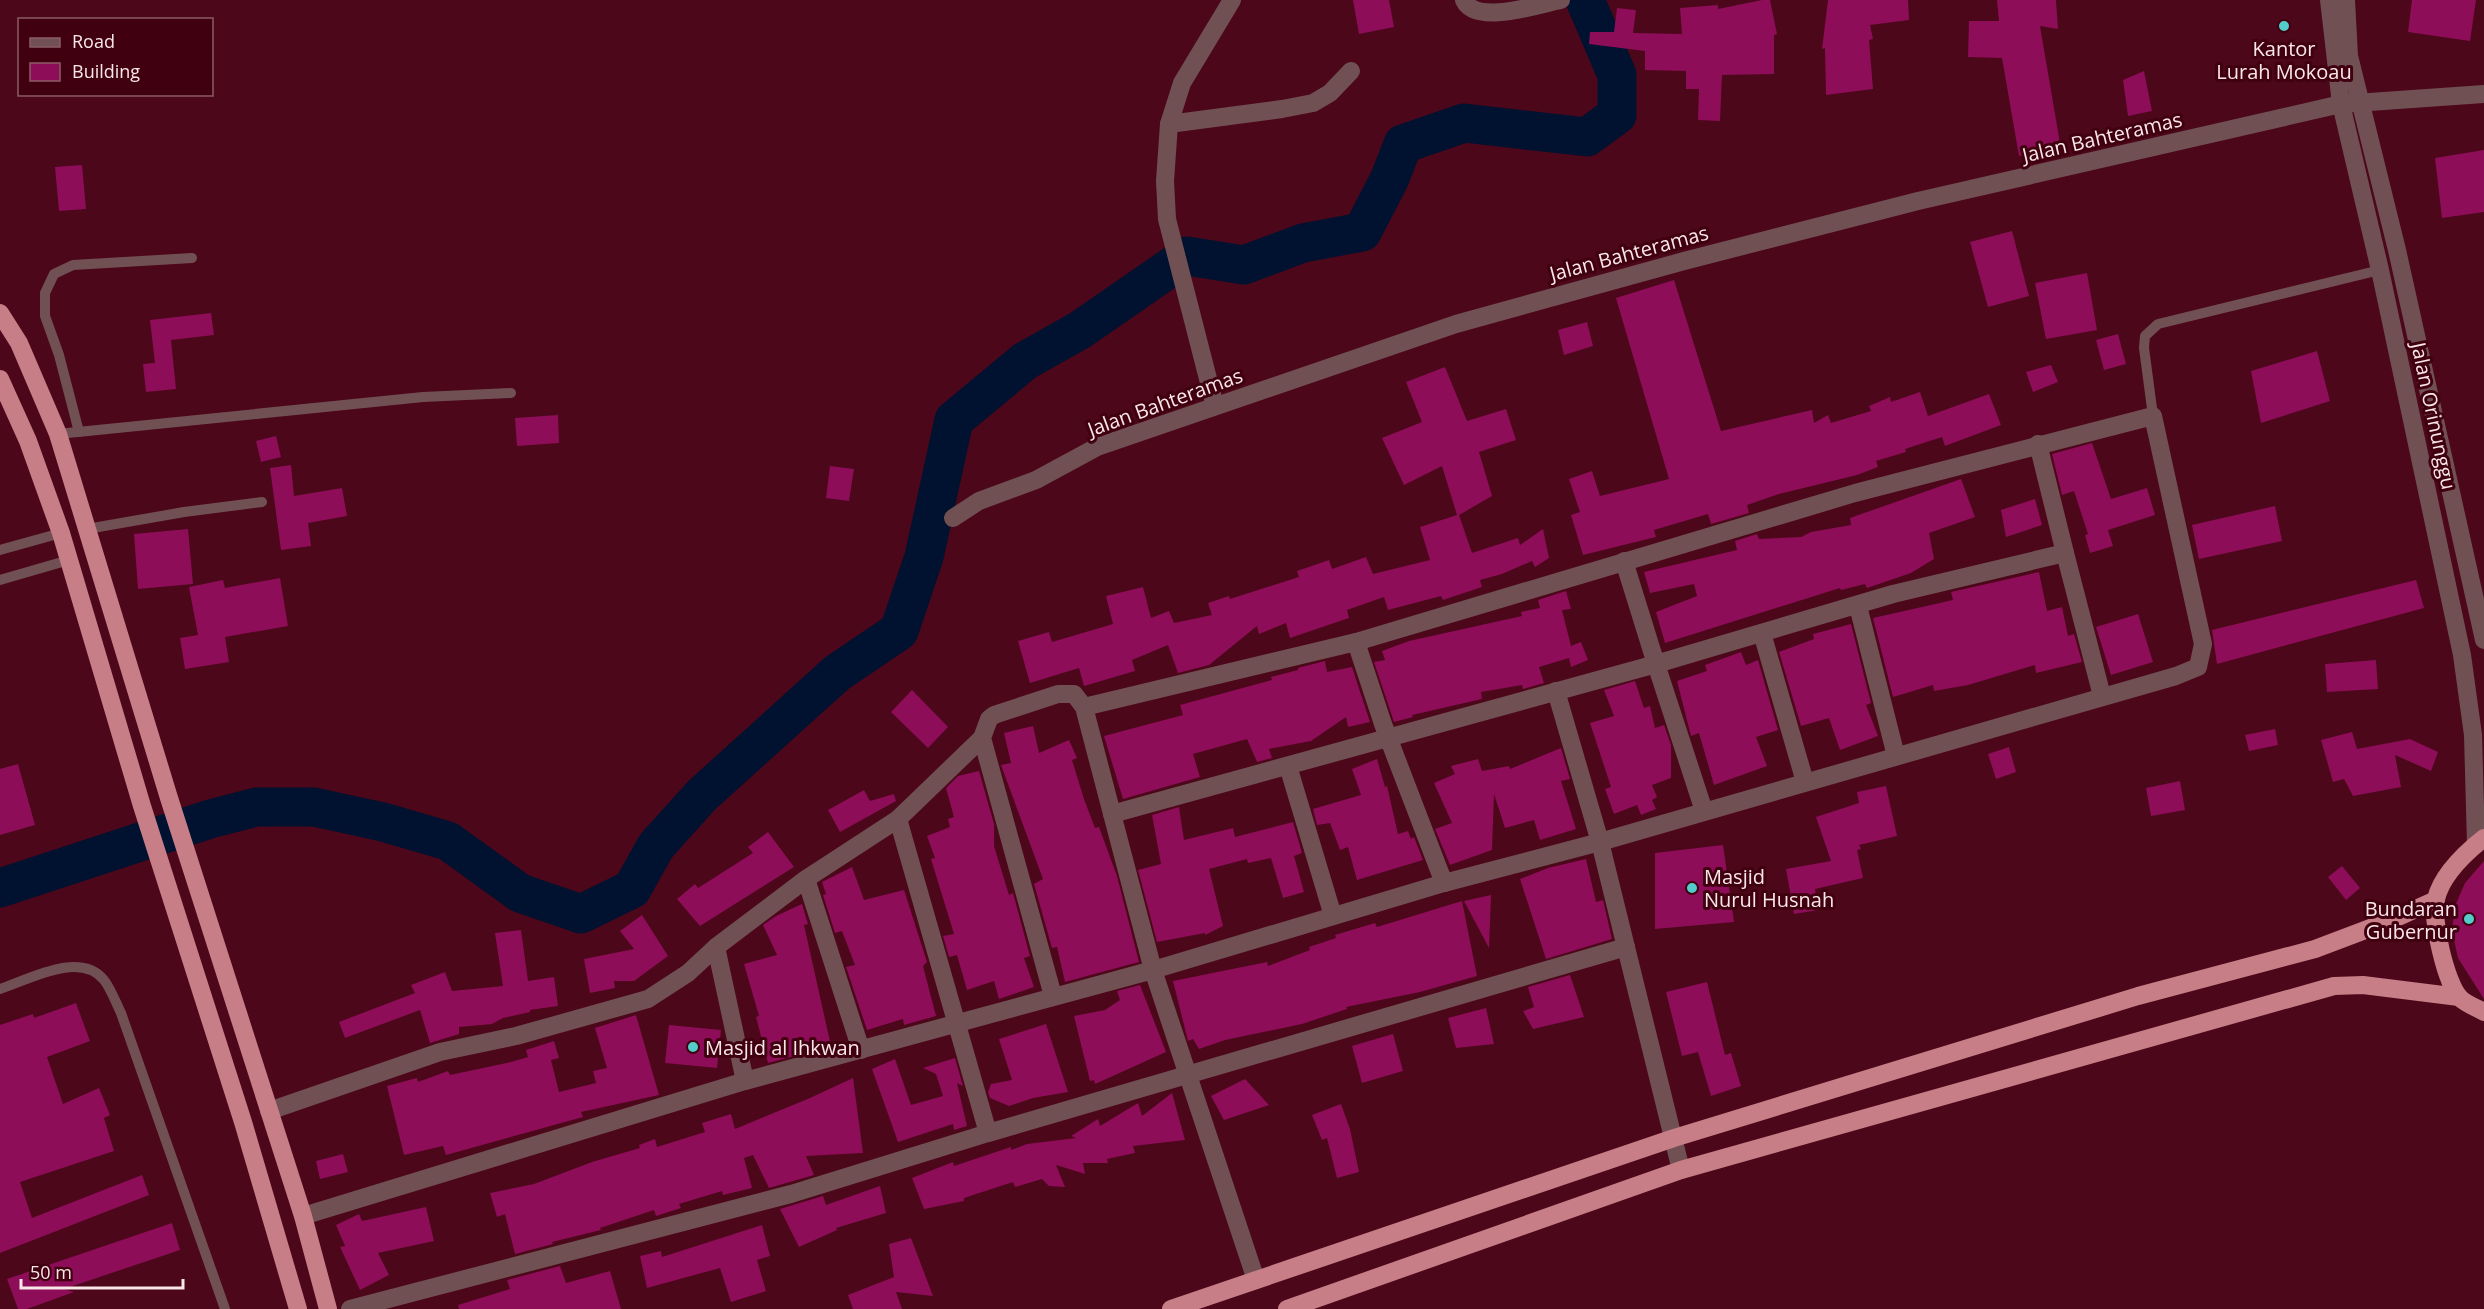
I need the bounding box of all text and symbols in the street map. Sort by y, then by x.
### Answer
legend [18,18,213,96]
marker: Kantor Lurah Mokoau [2277,19,2291,33]
text: Road [72,29,115,53]
place label: Kantor Lurah Mokoau [2216,35,2352,85]
text: Building [72,59,140,83]
street label: Jalan Bahteramas [2017,105,2185,169]
street label: Jalan Bahteramas [1545,219,1711,288]
street label: Jalan Orinunggu [2405,338,2463,492]
street label: Jalan Bahteramas [1082,361,1246,443]
place label: Masjid Nurul Husnah [1704,863,1834,913]
marker: Masjid Nurul Husnah [1685,881,1699,895]
place label: Bundaran Gubernur [2365,895,2457,945]
marker: Bundaran Gubernur [2462,912,2476,926]
place label: Masjid al Ihkwan [705,1034,860,1061]
marker: Masjid al Ihkwan [686,1040,700,1054]
scale bar [21,1252,183,1290]
text: 50 m [30,1260,72,1284]

